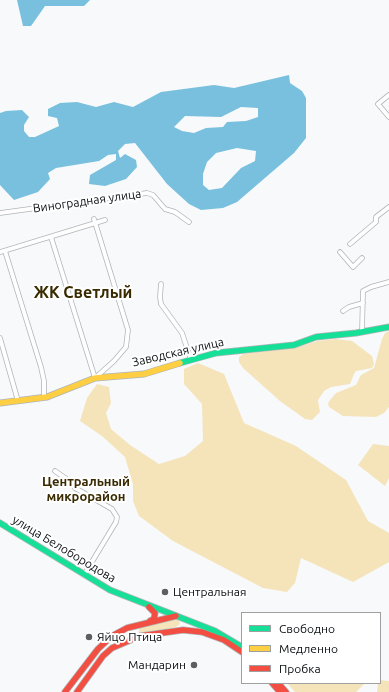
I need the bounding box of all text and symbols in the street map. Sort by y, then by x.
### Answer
street label: Виноградная улица [32,186,142,216]
district label: ЖК Светлый [34,283,132,303]
street label: Заводская улица [131,334,225,370]
district label: Центральный микрорайон [42,474,130,505]
street label: улица Белобородова [9,512,119,586]
place label: Центральная [173,585,246,599]
marker: Центральная [160,587,170,597]
legend [241,612,381,684]
text: Свободно [279,622,335,635]
place label: Яйцо Птица [97,630,162,644]
marker: Яйцо Птица [84,632,94,642]
text: Медленно [279,642,338,655]
place label: Мандарин [128,658,186,672]
marker: Мандарин [189,660,199,670]
text: Пробка [279,662,321,675]

